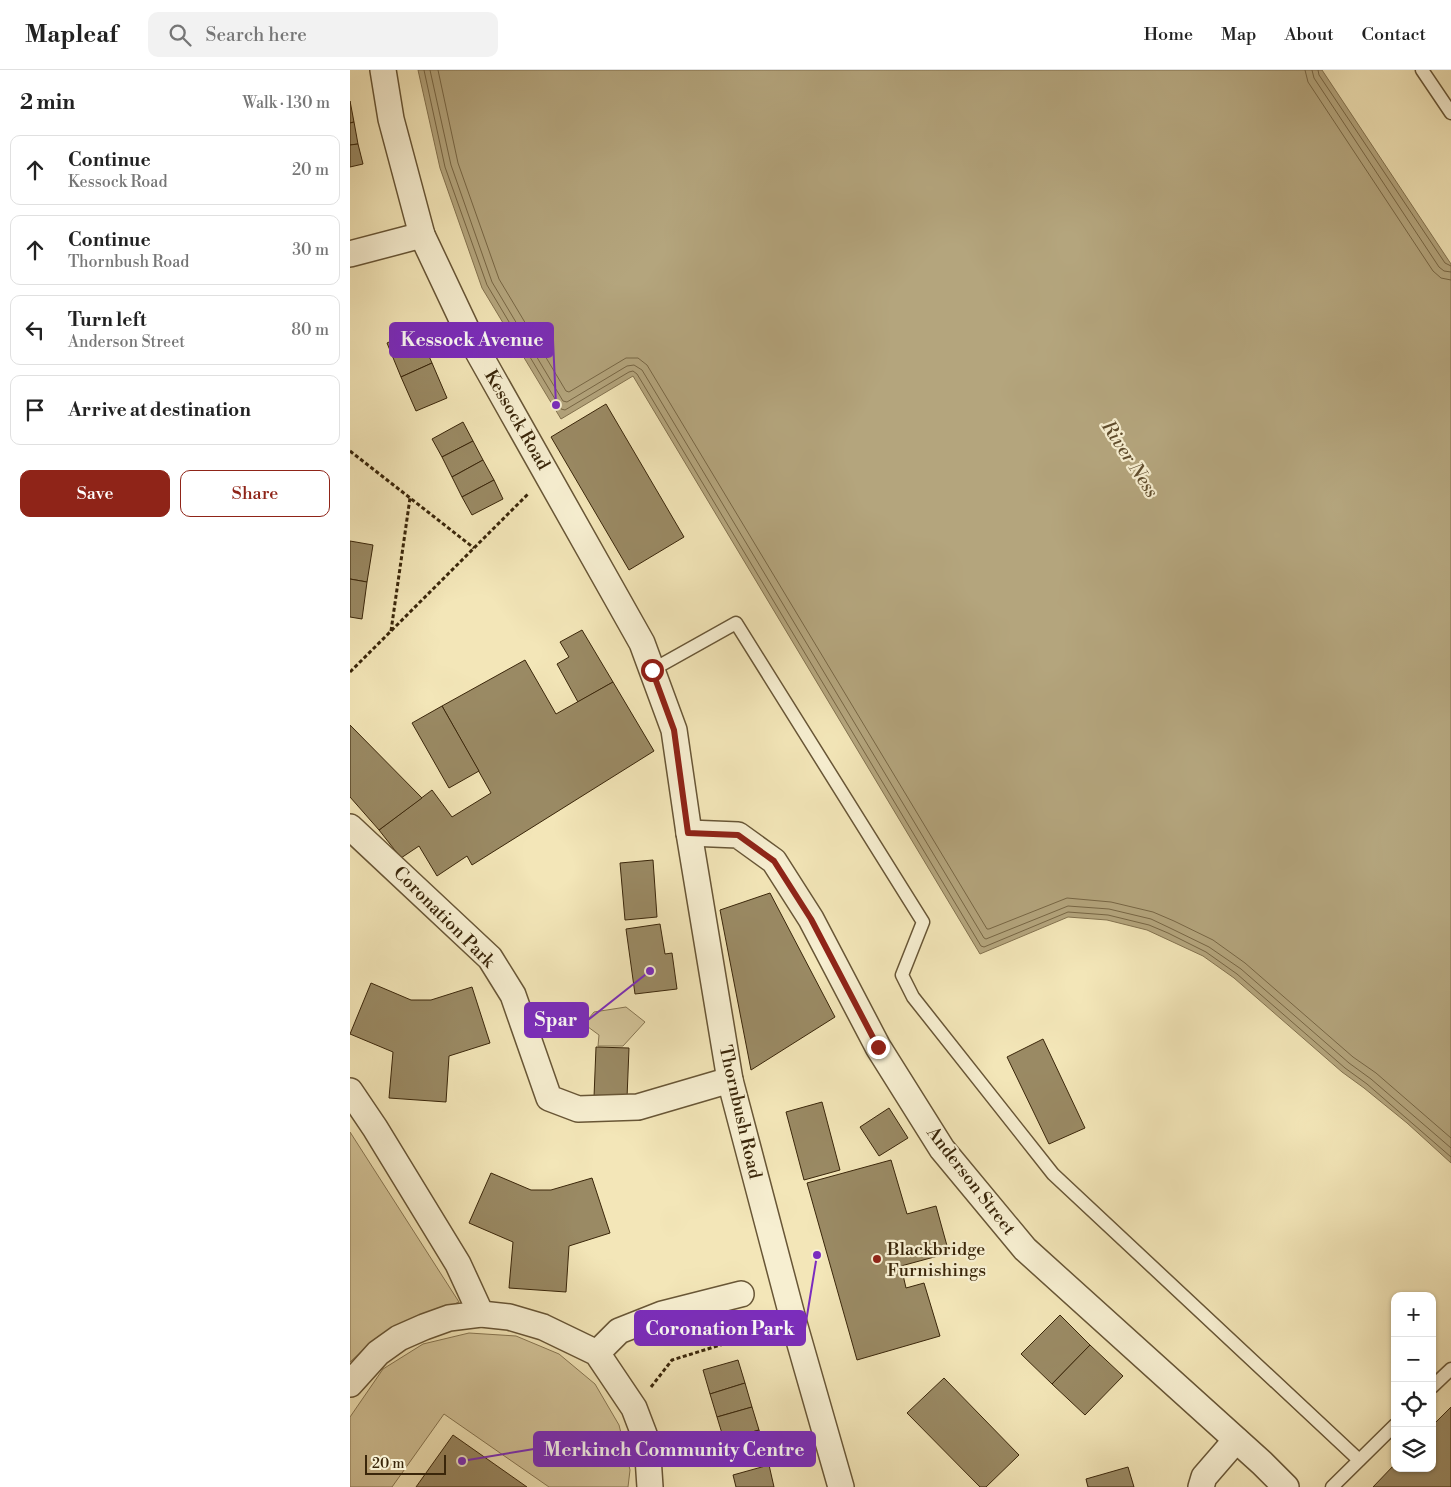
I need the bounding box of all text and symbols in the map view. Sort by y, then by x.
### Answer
search box [148,12,498,57]
text: Mapleaf [25,20,118,50]
icon: search [166,21,194,49]
text: Search here [206,23,307,47]
text: Home [1144,23,1193,46]
text: Map [1221,23,1257,46]
text: About [1285,23,1334,46]
text: Contact [1362,23,1426,46]
text: 2 min [20,90,75,116]
text: Walk · 130 m [242,93,330,113]
text: Continue [68,148,151,172]
icon: ahead [21,156,49,184]
text: 20 m [292,160,329,180]
text: Kessock Road [68,172,168,192]
text: Continue [68,228,151,252]
icon: ahead [21,236,49,264]
text: 30 m [292,240,329,260]
text: Thornbush Road [68,252,189,272]
text: Turn left [68,308,147,332]
icon: left [21,316,49,344]
text: 80 m [291,320,329,340]
callout: Kessock Avenue [390,323,553,357]
text: Kessock Avenue [401,328,543,352]
text: Anderson Street [68,332,185,352]
street label: Kessock Road [479,366,555,475]
icon: arrive [21,396,49,424]
text: Arrive at destination [68,398,251,422]
water label: River Ness [1096,415,1164,502]
button: Save [20,470,170,517]
button: Share [180,470,330,517]
route start [641,659,664,682]
street label: Coronation Park [388,861,501,974]
callout: Spar [525,1003,588,1037]
text: Spar [535,1008,578,1032]
route end [867,1036,890,1059]
street label: Thornbush Road [713,1043,767,1182]
street label: Anderson Street [921,1121,1021,1240]
place label: Blackbridge Furnishings [886,1238,986,1282]
marker: Blackbridge Furnishings [871,1253,883,1265]
map controls [1391,1292,1436,1472]
button: + [1391,1292,1436,1337]
callout: Coronation Park [635,1311,805,1345]
text: Coronation Park [645,1317,795,1341]
button: − [1391,1337,1436,1382]
button: locate [1391,1382,1436,1427]
button: layers [1391,1427,1436,1472]
callout: Merkinch Community Centre [534,1432,815,1466]
text: Merkinch Community Centre [544,1438,804,1462]
scale bar [365,1452,446,1475]
text: 20 m [372,1455,404,1473]

